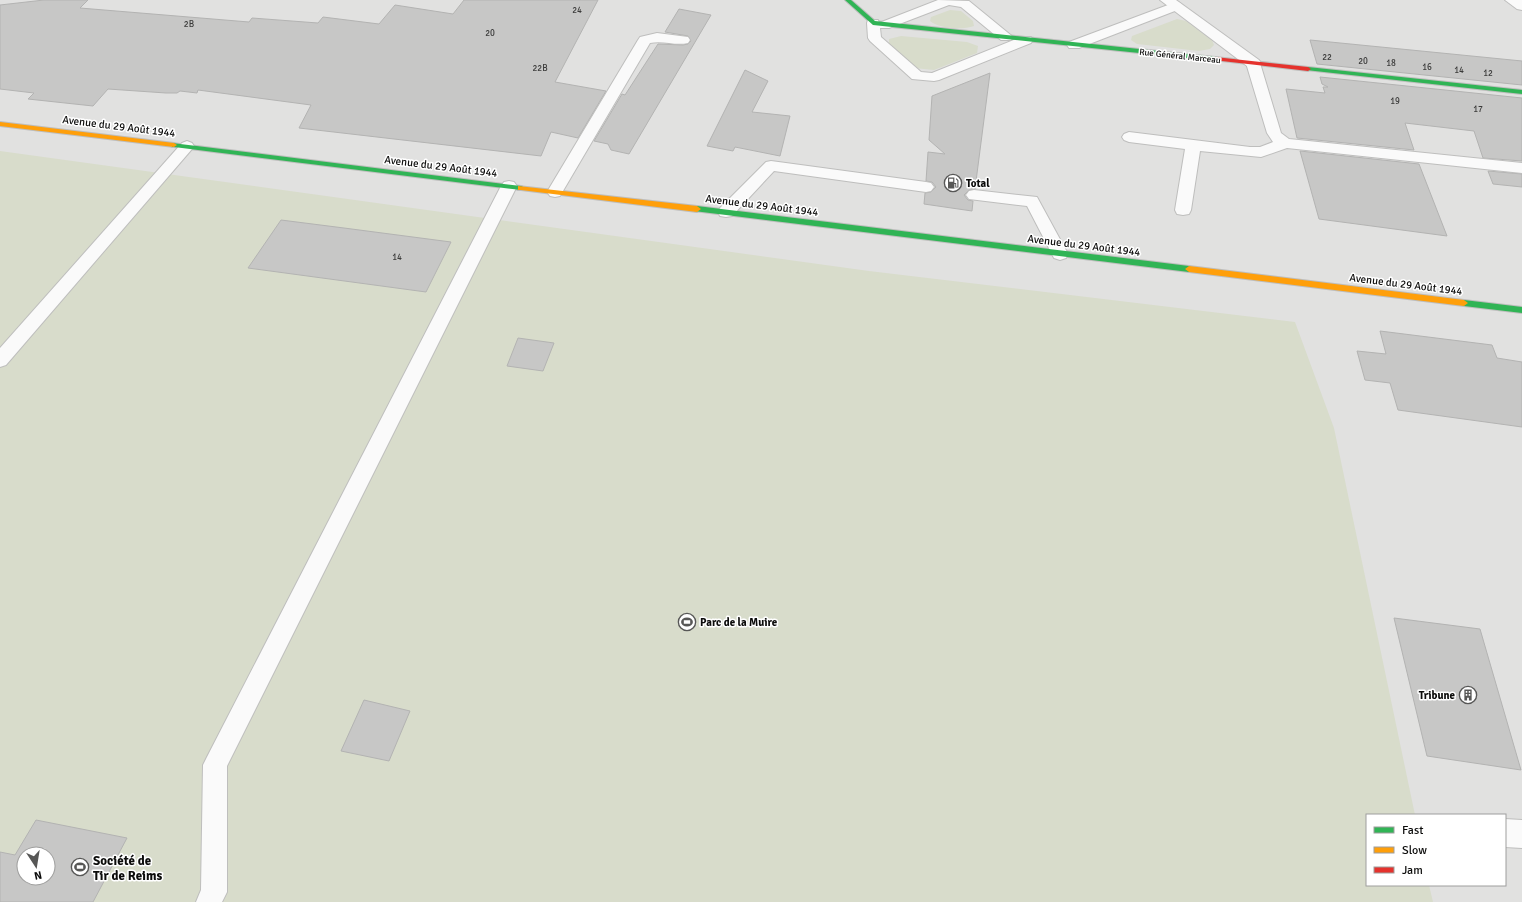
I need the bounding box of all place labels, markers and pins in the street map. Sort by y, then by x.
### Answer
fuel station icon: Total [943,173,963,193]
place label: Total [966,177,990,190]
sports icon: Parc de la Muire [677,612,697,632]
place label: Parc de la Muire [700,616,778,629]
building icon: Tribune [1458,685,1478,705]
place label: Tribune [1419,689,1456,702]
place label: Société de Tir de Reims [93,853,162,884]
sports icon: Société de Tir de Reims [70,857,90,877]

